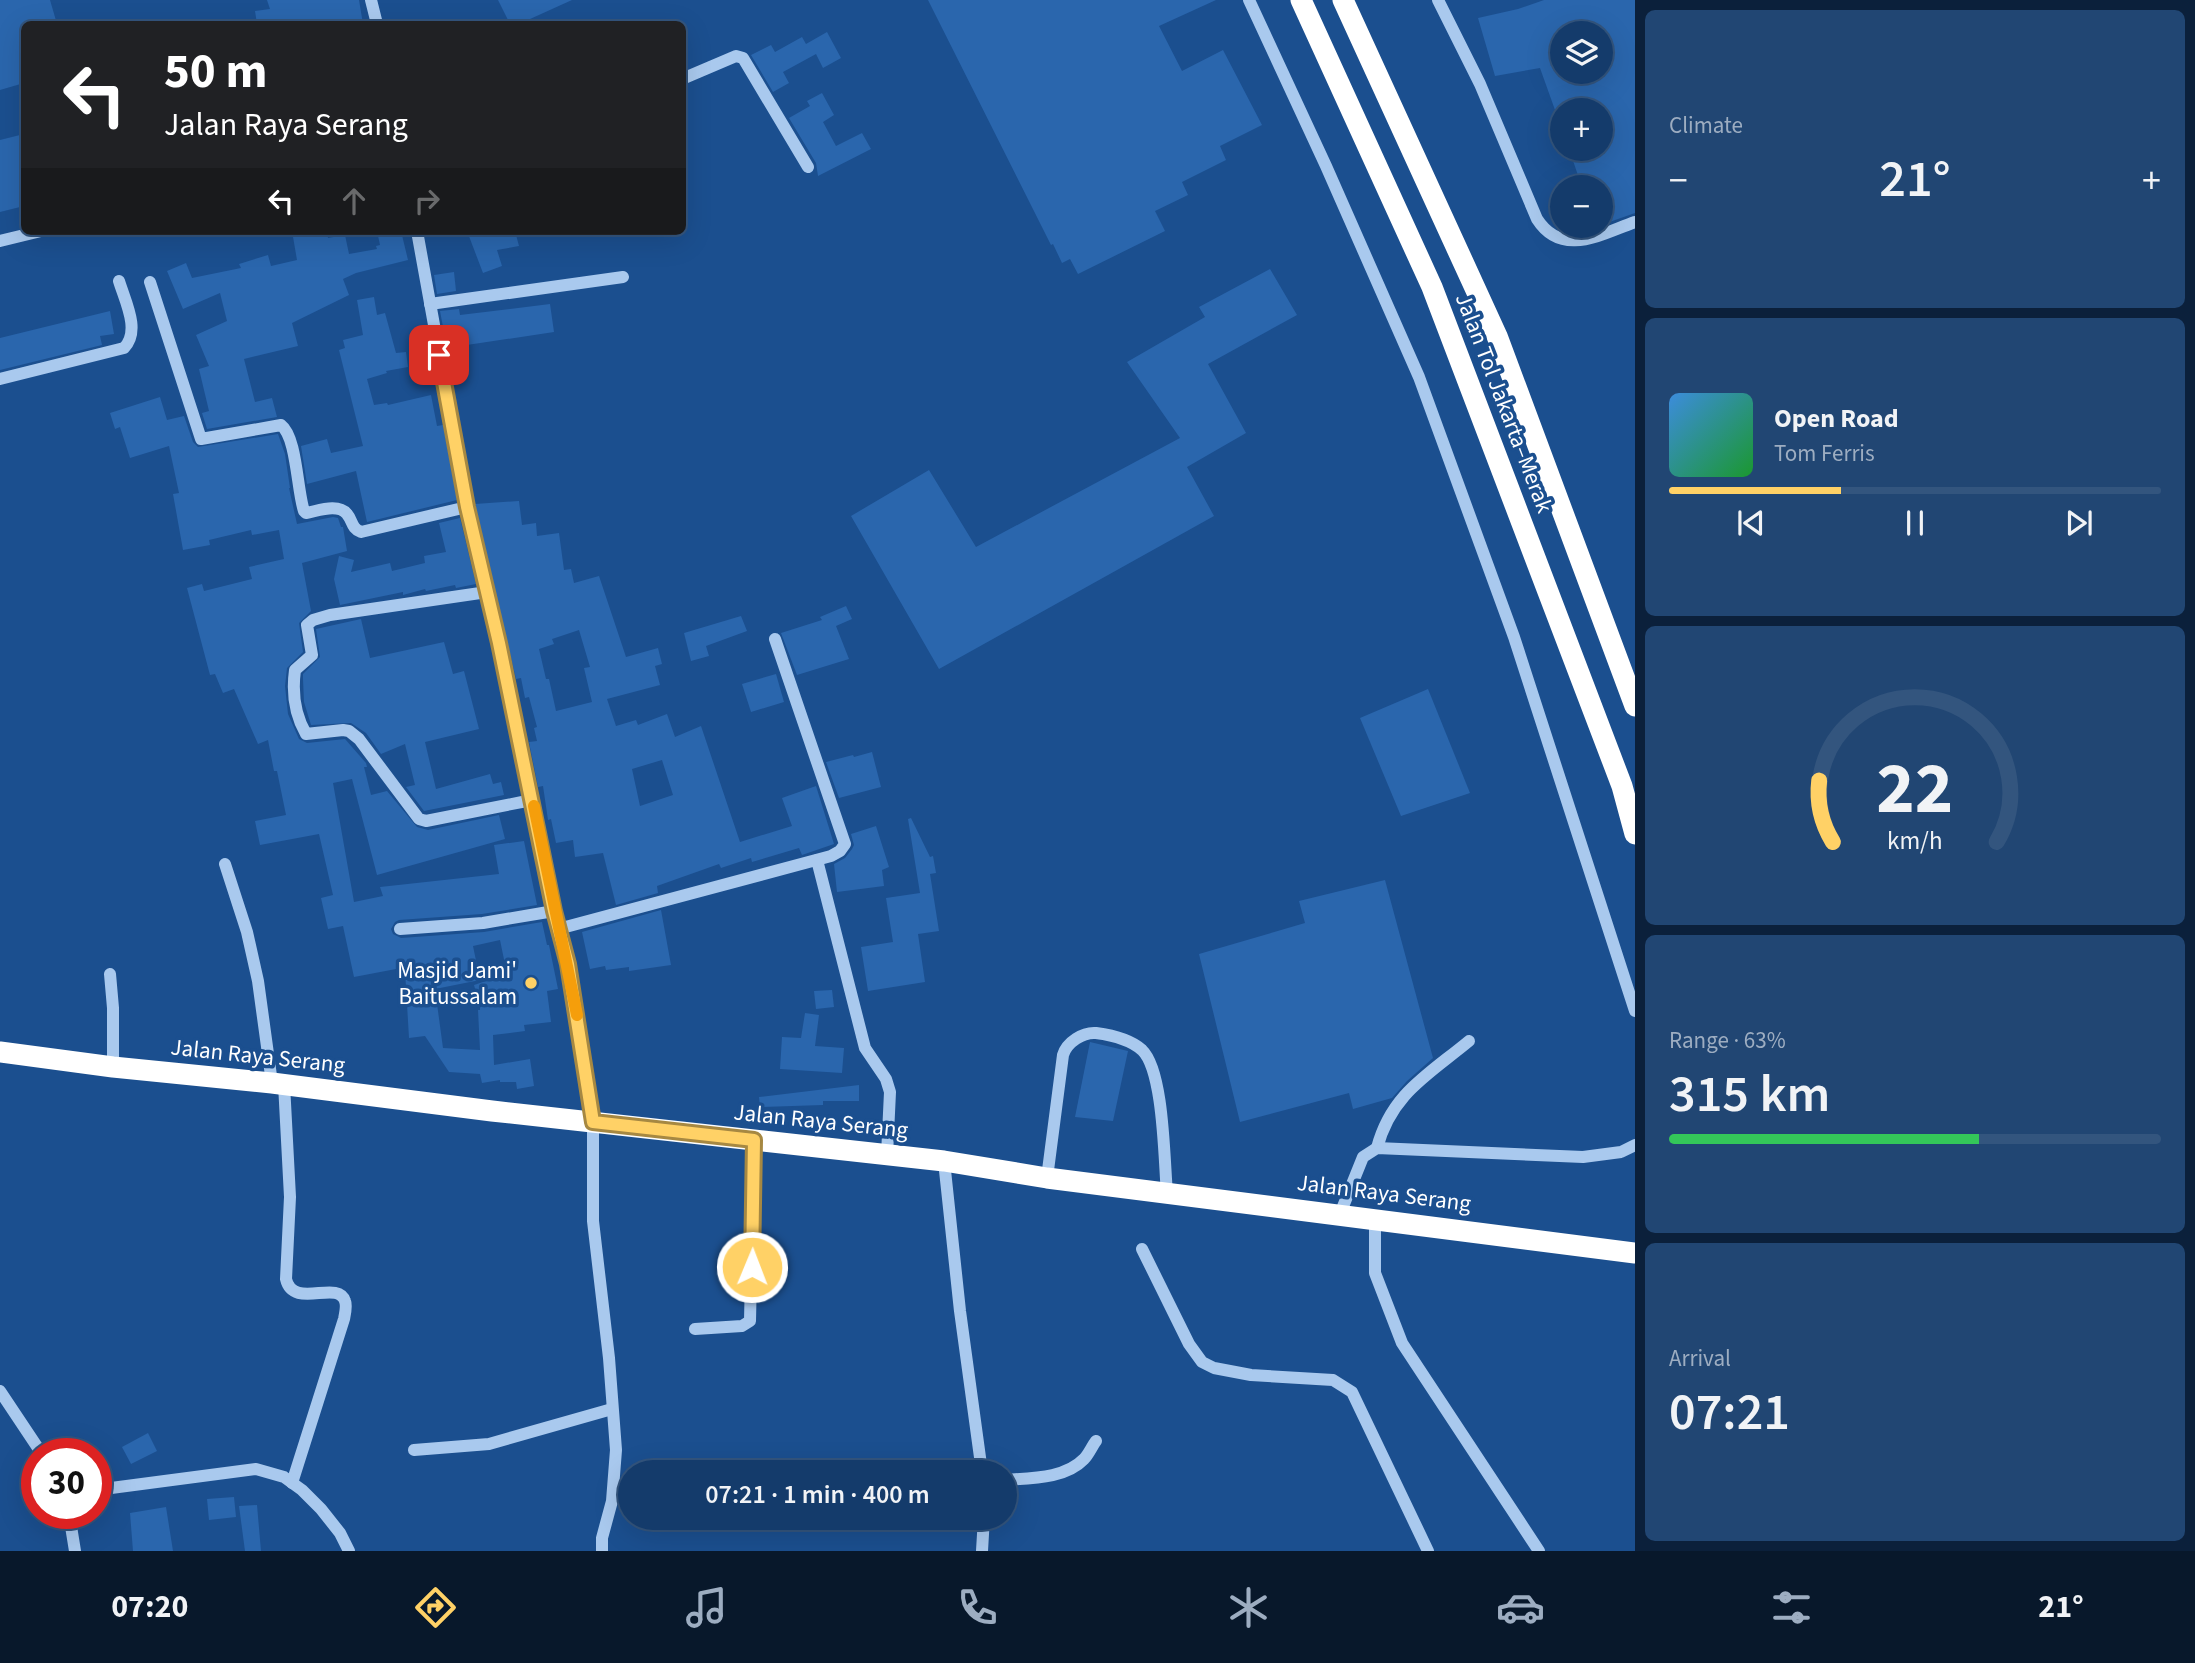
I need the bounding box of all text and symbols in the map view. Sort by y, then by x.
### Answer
map controls [1550,21,1613,238]
button: layers [1550,21,1613,84]
text: 50 m [164,37,268,107]
icon: left [49,49,140,140]
button: + [1550,98,1613,161]
text: Jalan Raya Serang [164,102,408,148]
text: Climate [1669,109,1743,142]
text: 21° [1879,143,1951,217]
text: − [1669,154,1688,208]
text: + [2142,154,2161,208]
button: − [1550,175,1613,238]
icon: left [262,182,300,220]
icon: ahead [335,182,373,220]
icon: right [408,182,446,220]
street label: Jalan Tol Jakarta–Merak [1447,288,1561,518]
pin [409,325,469,385]
icon: arrive [420,336,458,374]
text: Open Road [1774,400,1899,437]
text: Tom Ferris [1774,437,1875,470]
icon: previous [1732,504,1770,542]
icon: pause [1896,504,1934,542]
icon: next [2060,504,2098,542]
text: 22 [1877,737,1953,841]
text: km/h [1887,822,1943,858]
place label: Masjid Jami' Baitussalam [397,954,517,1013]
marker: Masjid Jami' Baitussalam [523,975,539,991]
text: Range · 63% [1669,1024,1786,1057]
street label: Jalan Raya Serang [169,1030,347,1082]
text: 315 km [1669,1058,1830,1132]
street label: Jalan Raya Serang [732,1095,910,1147]
street label: Jalan Raya Serang [1295,1166,1473,1220]
position arrow [715,1230,789,1304]
text: Arrival [1669,1342,1731,1375]
text: 07:21 [1669,1376,1790,1450]
speed limit sign: 30 [21,1438,112,1529]
text: 07:21 · 1 min · 400 m [705,1476,930,1513]
icon: directions [411,1583,460,1632]
icon: music [682,1583,731,1632]
icon: phone [953,1583,1002,1632]
icon: climate [1224,1583,1273,1632]
icon: car [1496,1583,1545,1632]
icon: filters [1767,1583,1816,1632]
text: 07:20 [111,1584,188,1630]
text: 21° [2038,1584,2084,1630]

